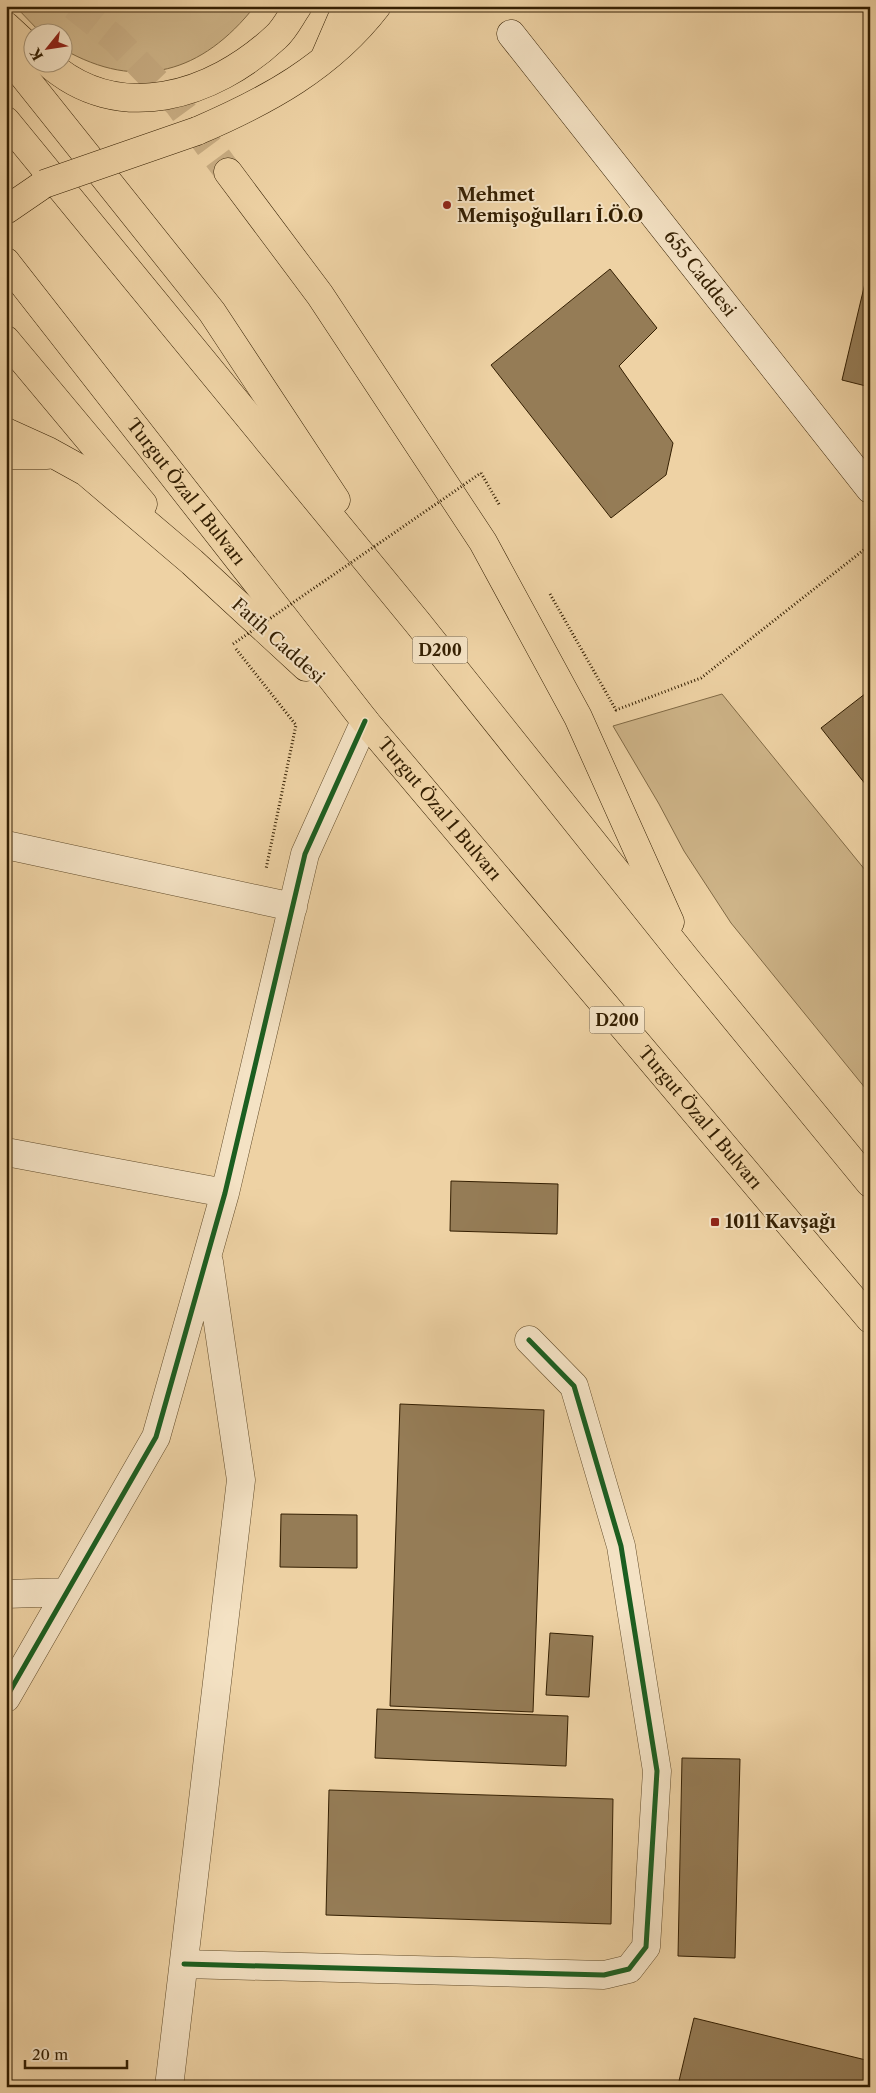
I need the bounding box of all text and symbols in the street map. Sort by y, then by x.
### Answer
north arrow [22,22,72,72]
text: K [26,44,47,64]
place label: Mehmet Memişoğulları İ.Ö.O [457,184,643,227]
marker: Mehmet Memişoğulları İ.Ö.O [441,199,453,211]
street label: 655 Caddesi [659,226,741,321]
street label: Turgut Özal 1 Bulvarı [122,414,250,570]
street label: Fatih Caddesi [227,594,329,689]
road number: D200 [412,636,468,664]
street label: Turgut Özal 1 Bulvarı [373,733,506,885]
road number: D200 [590,1006,644,1034]
street label: Turgut Özal 1 Bulvarı [634,1042,767,1194]
place label: 1011 Kavşağı [725,1211,837,1233]
marker: 1011 Kavşağı [709,1216,721,1228]
scale bar [25,2038,128,2070]
text: 20 m [32,2045,68,2064]

